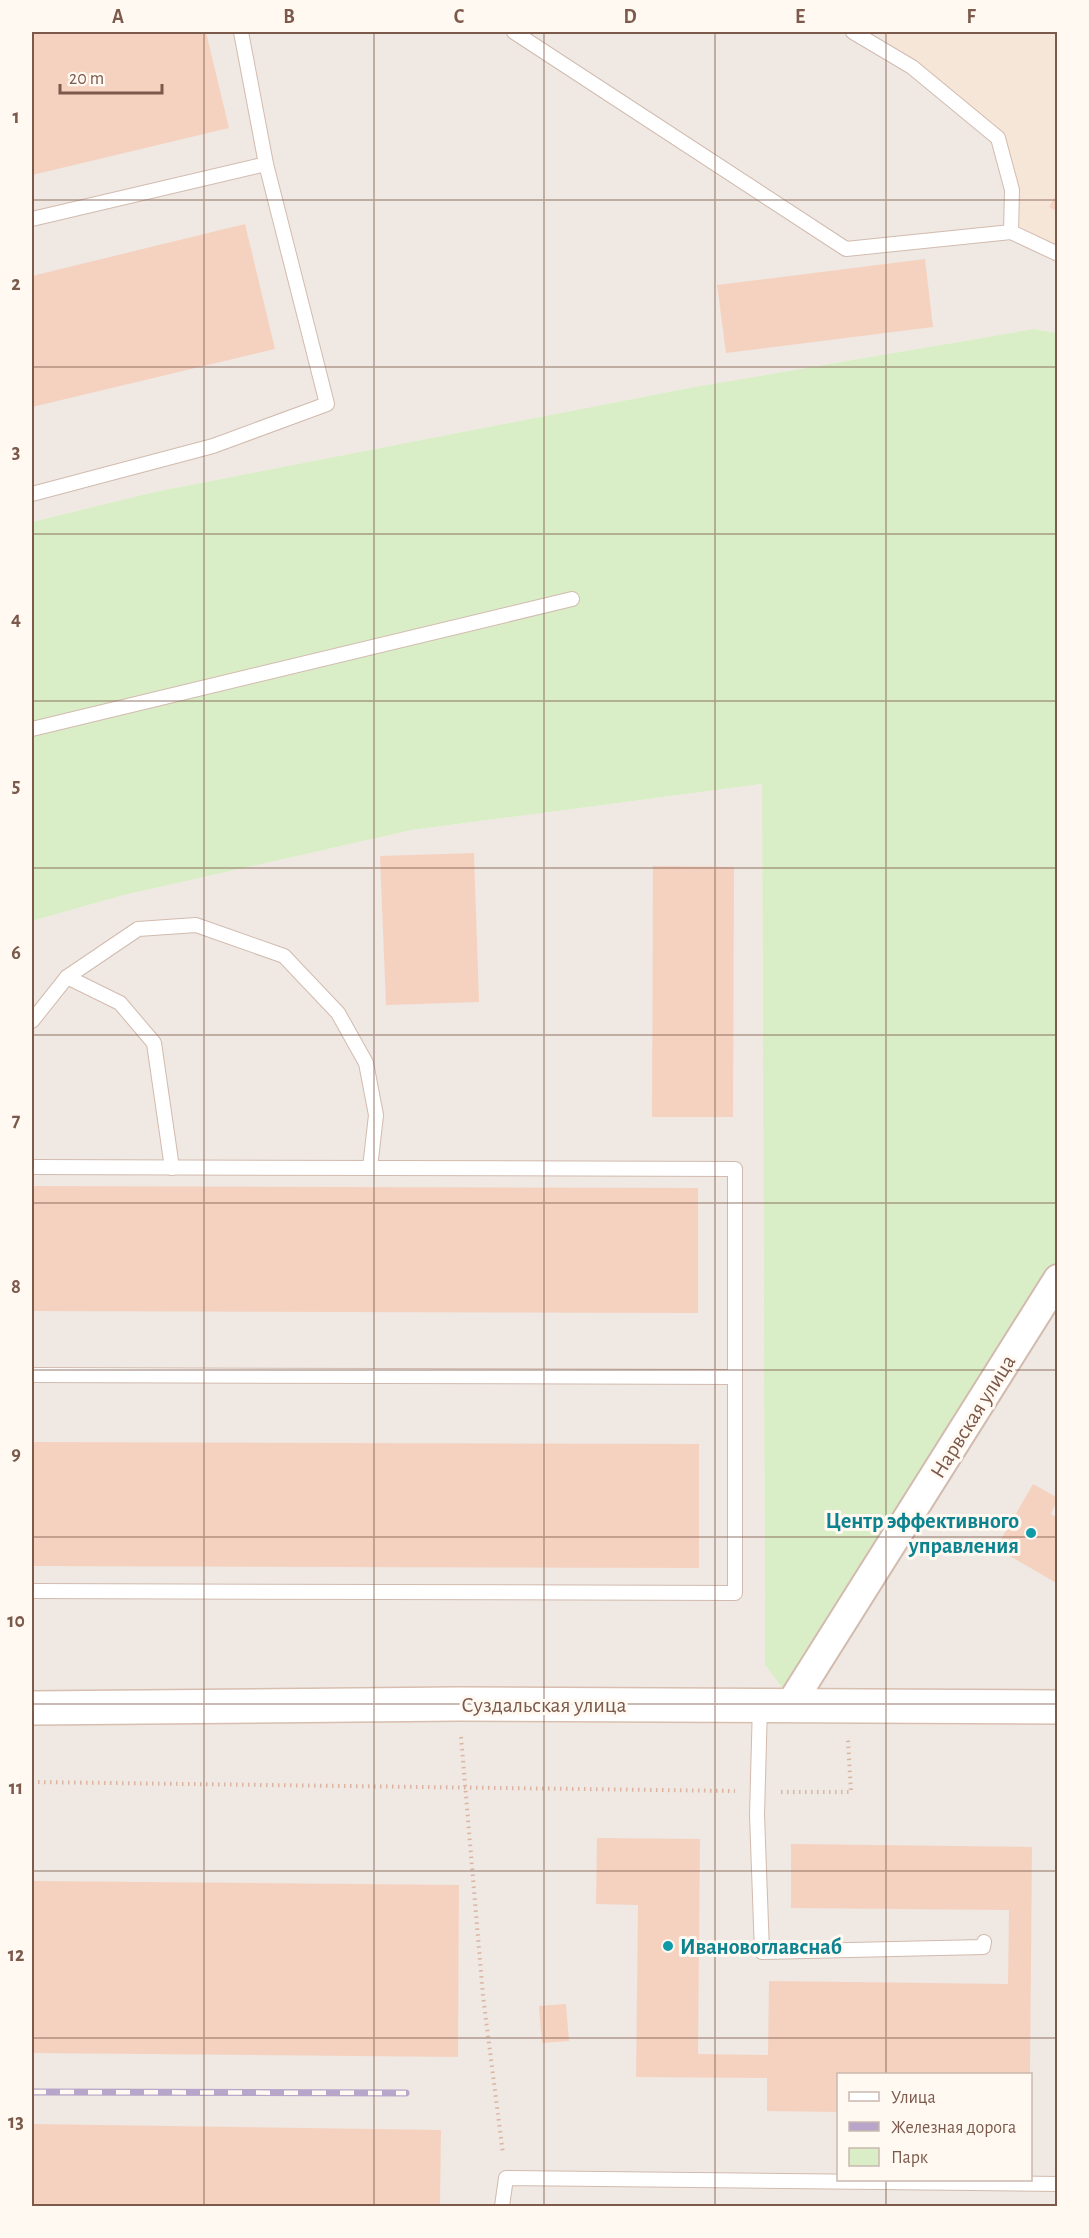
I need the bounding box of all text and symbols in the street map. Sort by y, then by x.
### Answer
text: A [112,7,124,27]
text: B [283,7,295,27]
text: C [454,7,465,27]
text: D [623,7,637,27]
text: E [795,7,805,27]
text: F [966,7,976,27]
scale bar [60,57,162,95]
text: 20 m [69,70,104,88]
text: 1 [12,107,20,127]
text: 2 [11,274,21,294]
text: 3 [12,442,20,462]
text: 4 [11,609,21,629]
text: 5 [12,776,20,796]
text: 6 [11,943,21,963]
text: 7 [12,1110,21,1130]
text: 8 [11,1277,21,1297]
street label: Нарвская улица [926,1351,1019,1482]
text: 9 [11,1444,21,1464]
place label: Центр эффективного управления [826,1510,1019,1558]
marker: Центр эффективного управления [1024,1526,1038,1540]
text: 10 [7,1611,25,1631]
street label: Суздальская улица [461,1694,627,1716]
text: 11 [9,1778,23,1798]
place label: Ивановоглавснаб [680,1936,842,1958]
marker: Ивановоглавснаб [661,1939,675,1953]
text: 12 [8,1945,24,1965]
legend [837,2073,1032,2181]
text: Улица [891,2089,936,2107]
text: 13 [8,2112,24,2132]
text: Железная дорога [891,2119,1016,2137]
text: Парк [891,2149,929,2167]

